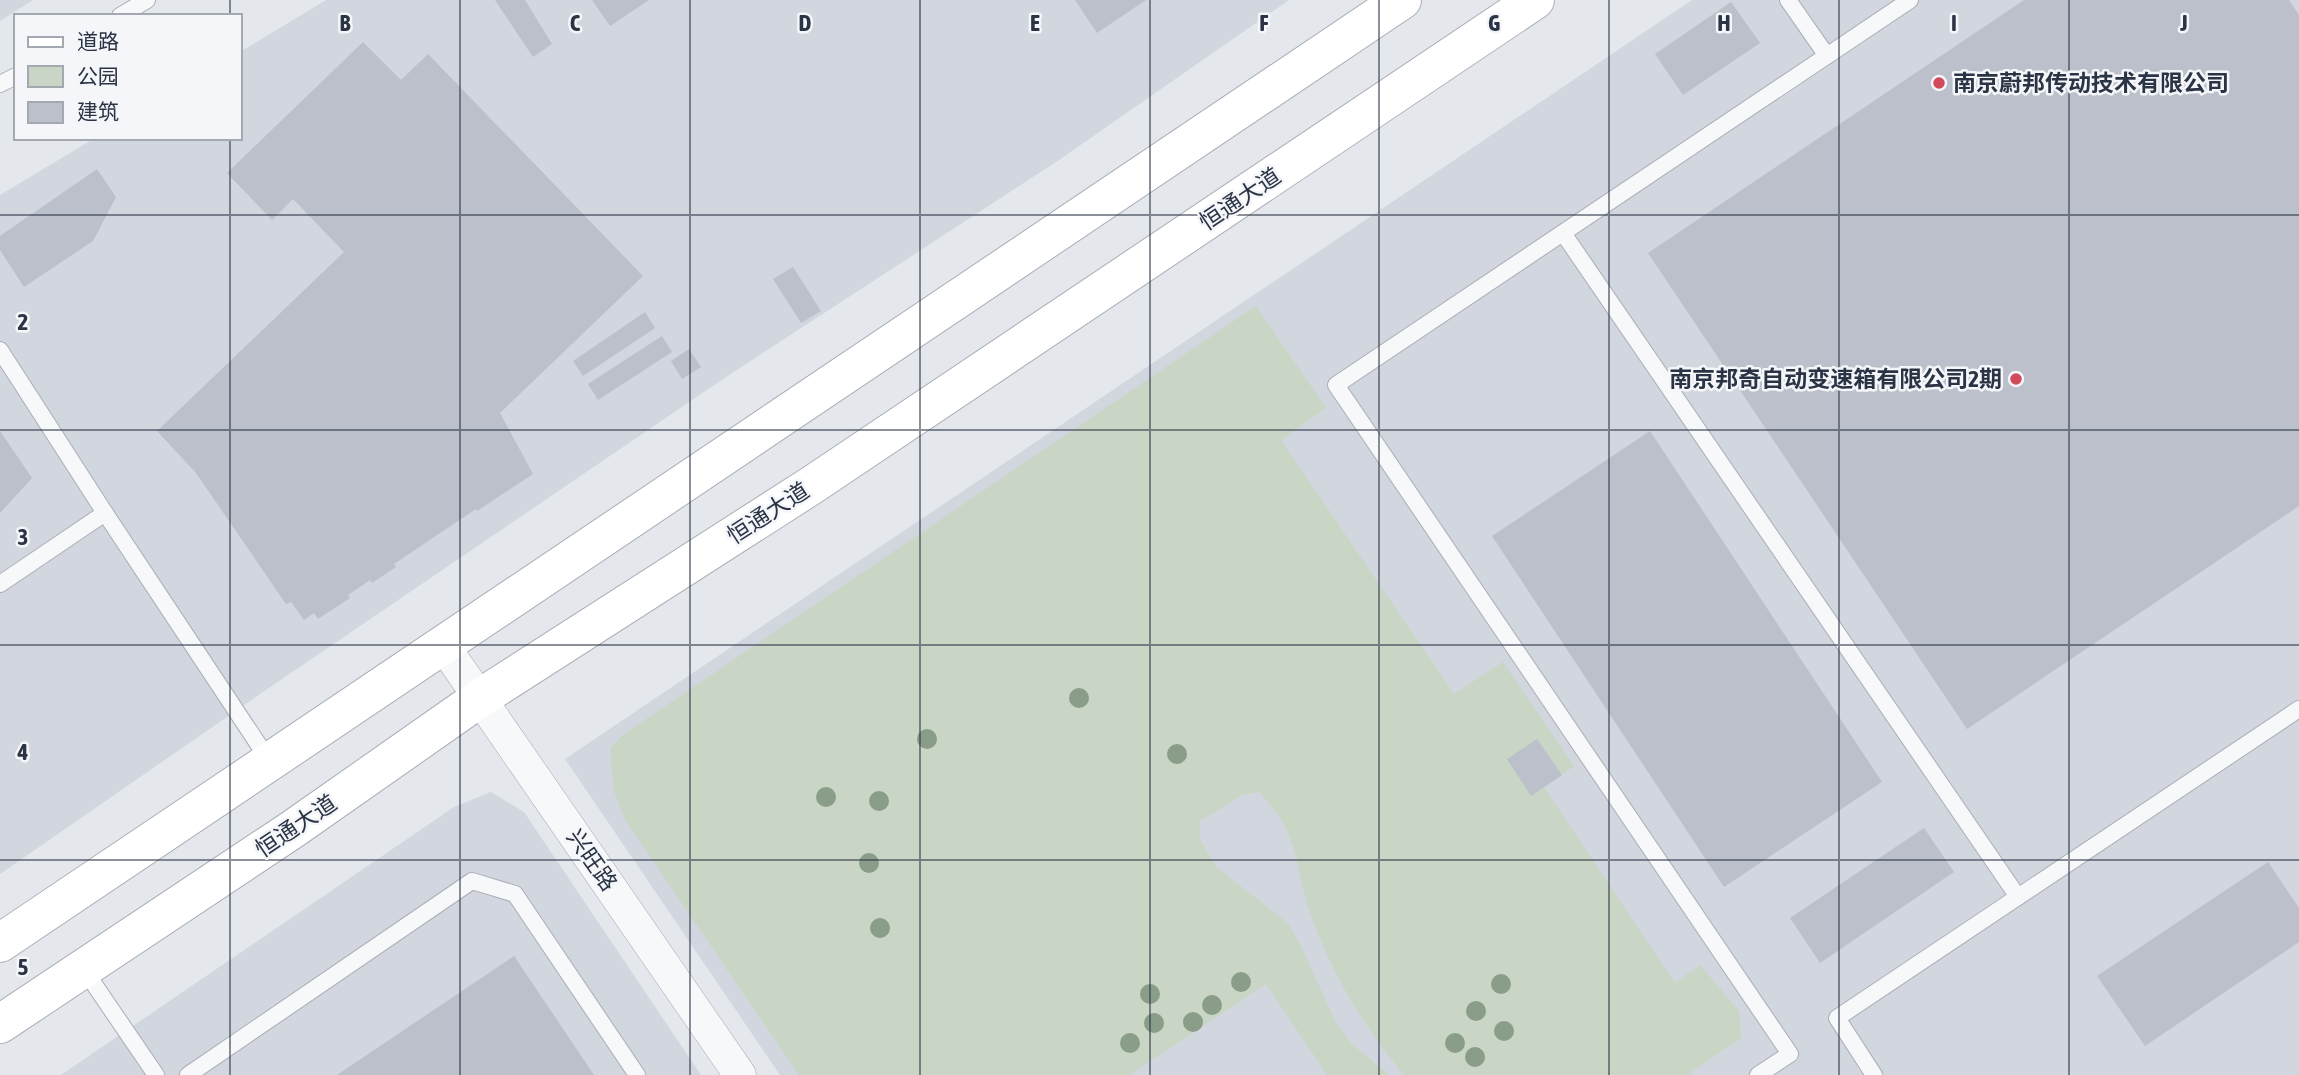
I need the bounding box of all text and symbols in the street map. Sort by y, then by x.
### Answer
text: B [340,10,351,36]
text: C [570,10,581,36]
text: D [799,10,812,36]
text: E [1030,10,1040,36]
text: F [1259,10,1269,36]
text: G [1488,10,1500,36]
text: H [1717,10,1731,36]
text: I [1951,10,1957,36]
text: J [2179,10,2188,36]
legend [14,14,242,140]
text: 道路 [77,29,119,53]
text: 公园 [77,64,119,88]
place label: 南京蔚邦传动技术有限公司 [1953,70,2229,96]
marker: 南京蔚邦传动技术有限公司 [1931,75,1947,91]
text: 建筑 [77,99,119,123]
street label: 恒通大道 [1195,162,1285,236]
text: 2 [18,309,28,335]
place label: 南京邦奇自动变速箱有限公司2期 [1669,366,2002,392]
marker: 南京邦奇自动变速箱有限公司2期 [2008,371,2024,387]
street label: 恒通大道 [722,477,814,549]
text: 3 [18,524,28,550]
text: 4 [17,739,29,765]
street label: 恒通大道 [251,789,341,863]
street label: 兴旺路 [562,824,622,896]
text: 5 [18,954,29,980]

